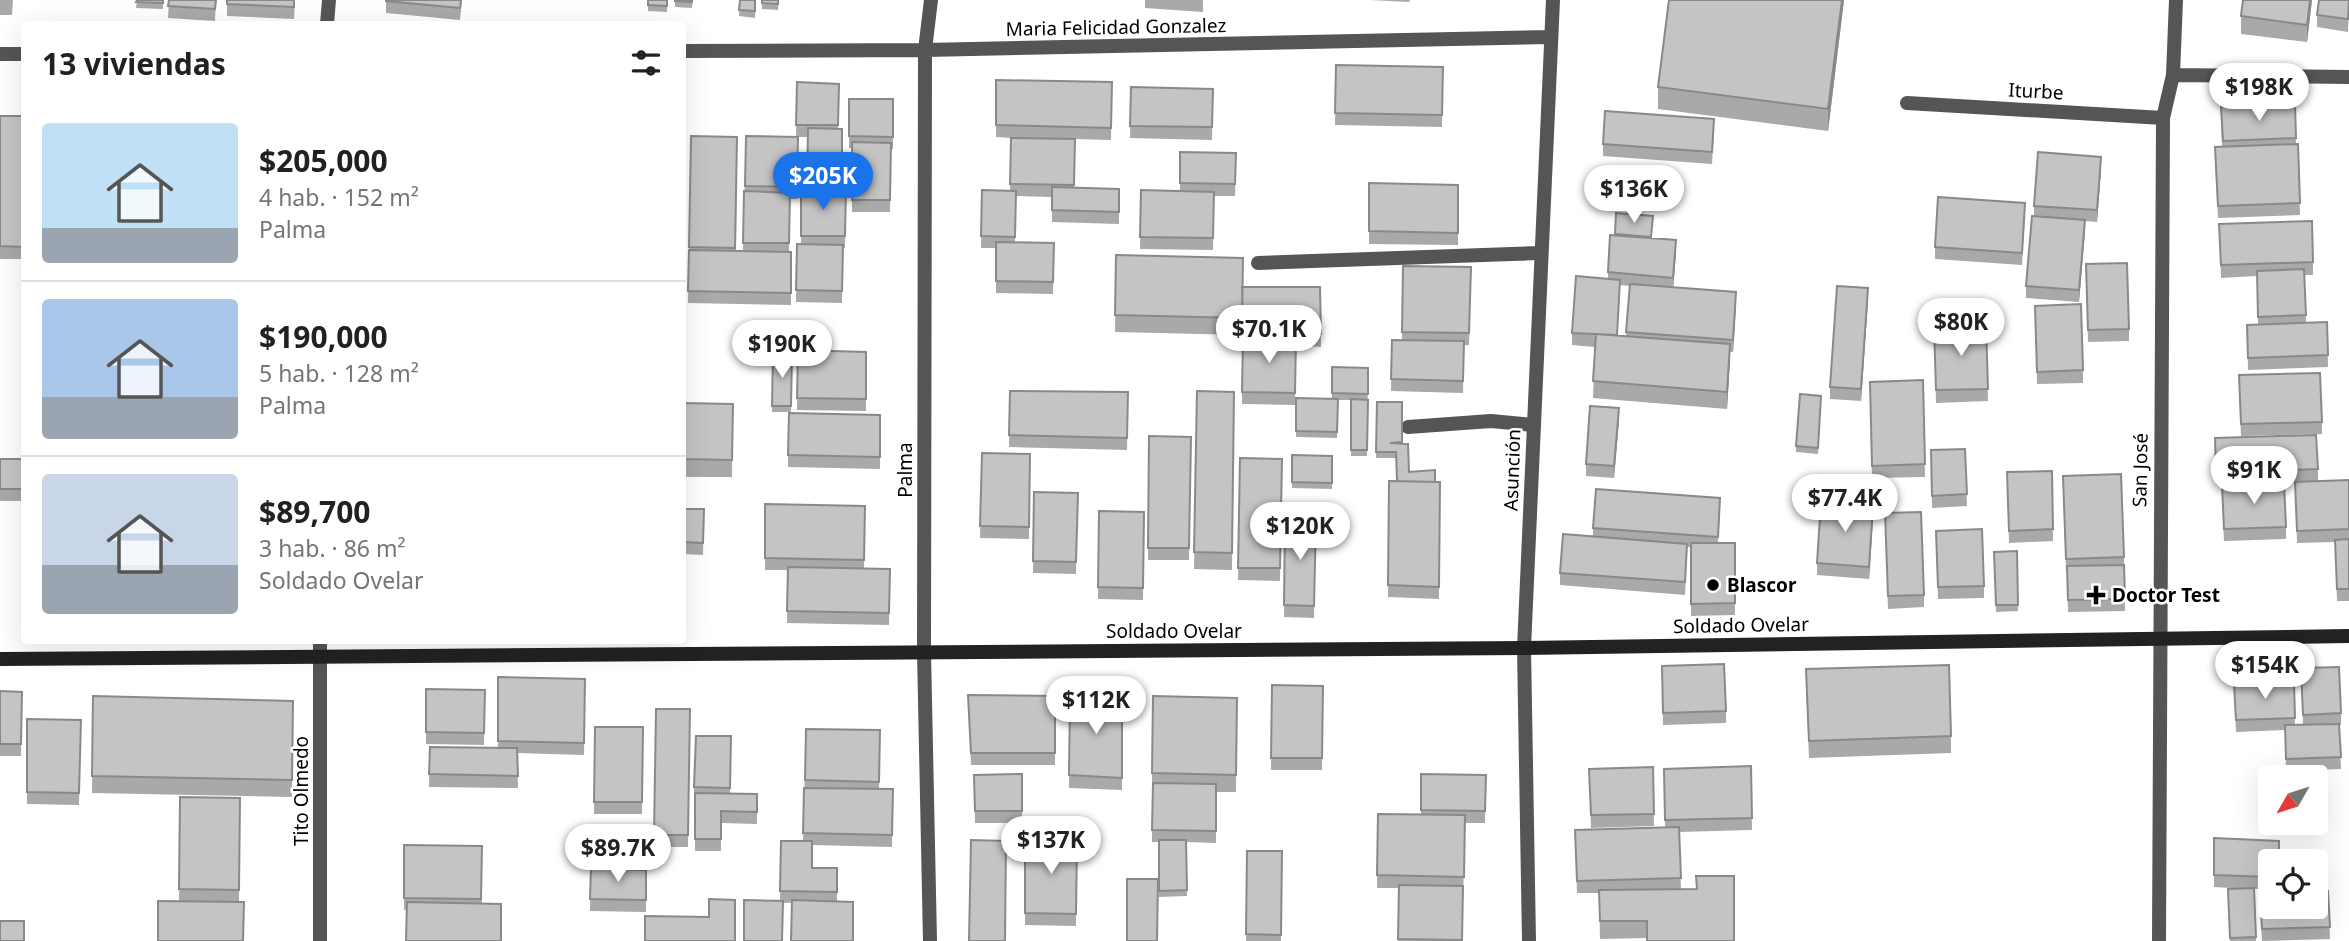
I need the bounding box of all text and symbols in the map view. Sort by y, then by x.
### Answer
street label: Maria Felicidad Gonzalez [1005,12,1227,42]
text: 13 viviendas [42,43,226,84]
icon: filters [627,44,665,82]
pin: $198K [2210,64,2308,123]
text: $198K [2225,70,2293,102]
street label: Iturbe [2008,77,2064,105]
text: $205,000 [259,140,388,181]
icon: home [98,151,182,235]
pin: $205K [774,152,872,212]
text: $205K [789,159,857,191]
pin: $136K [1585,166,1683,225]
text: $136K [1600,172,1668,204]
text: 4 hab. · 152 m² [259,181,419,213]
text: Palma [259,213,326,245]
pin: $80K [1920,298,2002,358]
text: $80K [1934,305,1988,337]
pin: $70.1K [1212,306,1326,365]
text: $70.1K [1232,312,1306,344]
text: $190,000 [259,316,388,357]
pin: $190K [733,320,831,380]
icon: home [98,327,182,411]
text: $190K [748,327,816,359]
text: 5 hab. · 128 m² [259,357,419,389]
text: Palma [259,389,326,421]
street label: Asunción [1498,429,1526,511]
street label: San José [2126,433,2154,507]
street label: Palma [892,442,918,498]
pin: $91K [2213,447,2295,506]
text: $91K [2227,453,2281,485]
pin: $77.4K [1788,475,1902,534]
text: $77.4K [1808,481,1882,513]
text: $89,700 [259,491,371,532]
icon: home [98,502,182,586]
pin: $120K [1251,503,1349,562]
text: $120K [1266,509,1334,541]
text: 3 hab. · 86 m² [259,532,406,564]
text: Soldado Ovelar [259,564,424,596]
place label: Blascor [1727,572,1797,598]
marker: Blascor [1705,577,1721,593]
place label: Doctor Test [2112,582,2220,608]
marker: Doctor Test [2086,585,2106,605]
street label: Soldado Ovelar [1673,611,1809,639]
street label: Soldado Ovelar [1106,618,1242,644]
pin: $154K [2216,642,2314,701]
text: $154K [2231,648,2299,680]
pin: $112K [1047,676,1145,736]
text: $112K [1062,683,1130,715]
street label: Tito Olmedo [288,736,314,846]
north arrow [2258,765,2328,835]
map controls [2258,765,2328,919]
pin: $137K [1002,816,1100,876]
text: $137K [1017,823,1085,855]
pin: $89.7K [561,824,675,884]
text: $89.7K [581,831,655,863]
button: locate [2258,849,2328,919]

